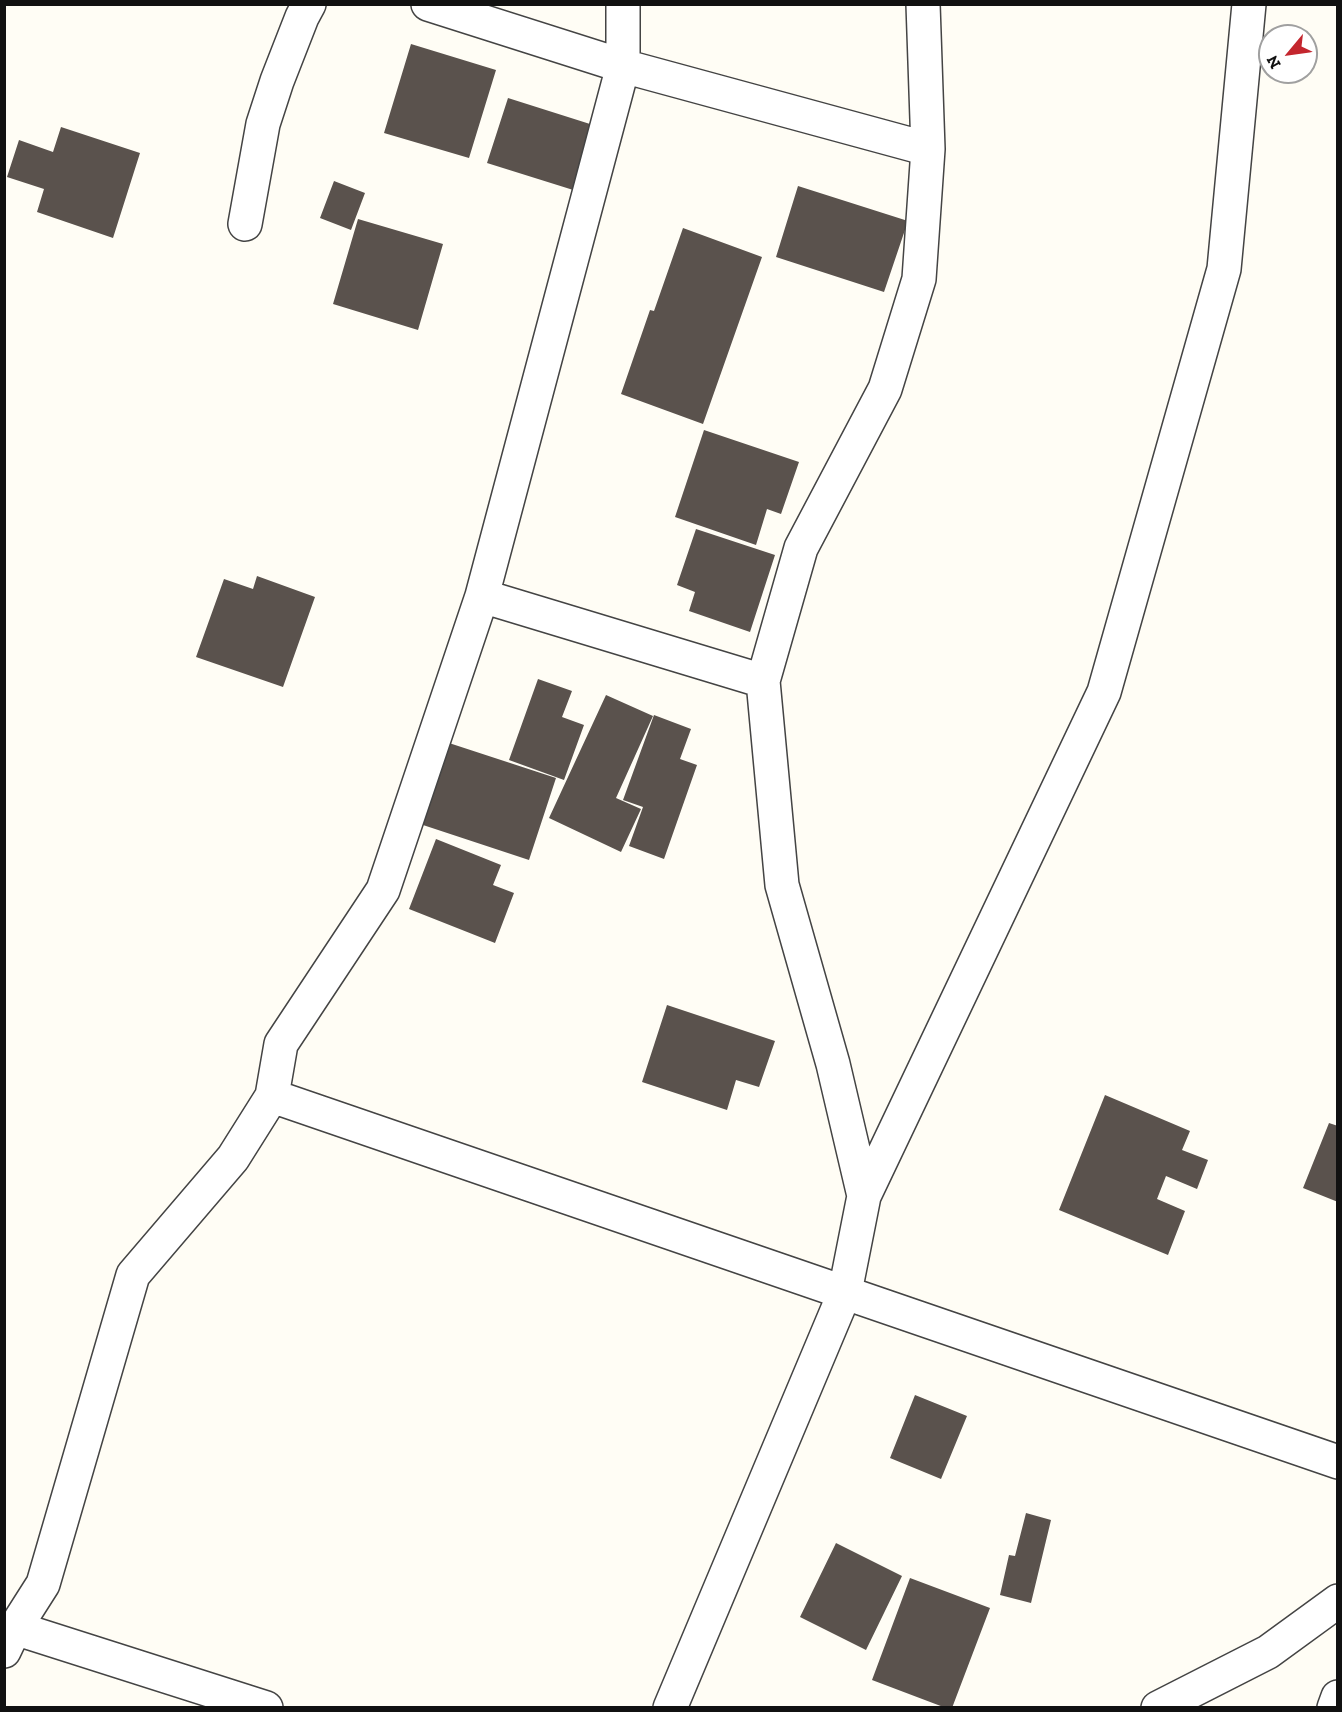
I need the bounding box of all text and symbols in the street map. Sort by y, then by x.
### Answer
north arrow [1258,24,1318,84]
text: N [1262,52,1285,72]

